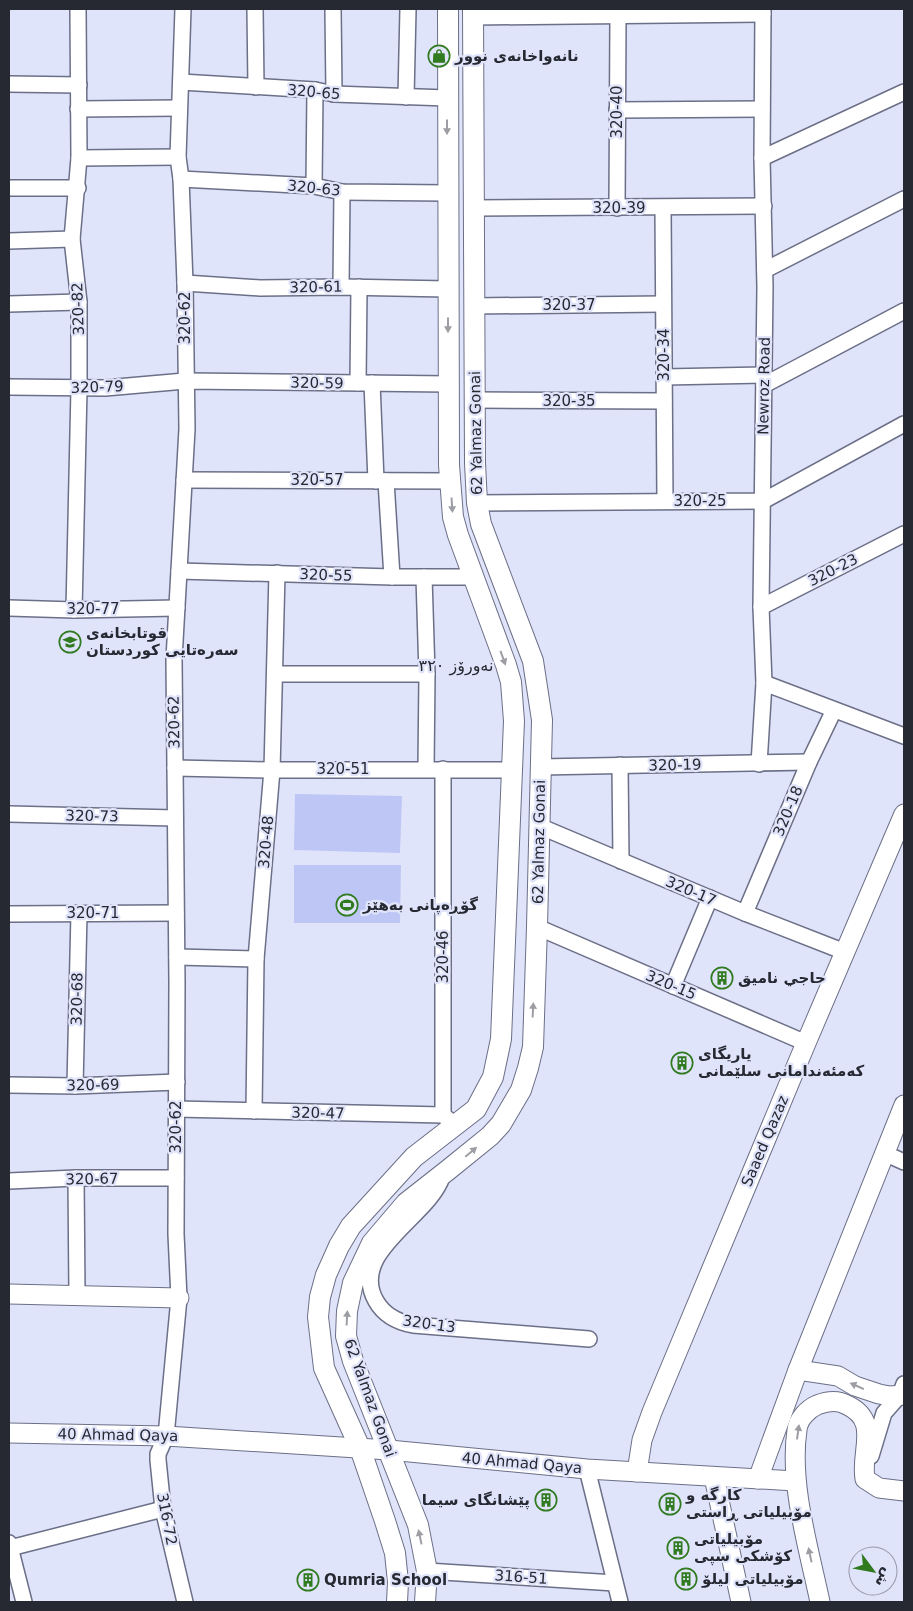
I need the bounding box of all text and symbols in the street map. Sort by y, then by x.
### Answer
shop icon: نانەواخانەی نوور [427,44,451,68]
place label: نانەواخانەی نوور [454,47,579,65]
street label: 320-65 [287,81,341,103]
street label: 320-40 [608,85,626,139]
one-way arrow [443,120,451,136]
street label: 320-63 [287,176,341,200]
street label: 320-39 [592,199,646,217]
street label: 320-61 [289,278,343,296]
street label: 320-82 [68,282,88,336]
street label: 320-62 [176,291,194,345]
street label: 320-37 [542,296,596,314]
one-way arrow [444,317,452,333]
street label: 320-34 [655,328,673,382]
street label: Newroz Road [754,337,774,435]
street label: 62 Yalmaz Gonai [466,371,486,495]
street label: 320-59 [290,374,344,392]
street label: 320-79 [70,377,124,397]
street label: 320-35 [542,392,596,410]
street label: 320-57 [290,471,344,489]
street label: 320-25 [673,492,727,510]
one-way arrow [448,497,456,513]
street label: 320-23 [805,550,861,590]
street label: 320-55 [299,565,353,585]
street label: 320-77 [66,600,120,618]
place label: قوتابخانەی سەرەتایی کوردستان [86,624,238,659]
school or university icon: قوتابخانەی سەرەتایی کوردستان [58,630,82,654]
one-way arrow [500,651,507,666]
district label: نەورۆز ٣٢٠ [419,656,493,676]
street label: 320-62 [165,695,183,749]
street label: 320-19 [648,756,702,774]
street label: 320-51 [316,760,370,778]
street label: 62 Yalmaz Gonai [529,780,549,904]
street label: 320-18 [769,783,807,839]
street label: 320-73 [65,807,119,825]
street label: 320-48 [255,815,277,869]
street label: 320-17 [663,872,719,910]
sports icon: گۆڕەپانی بەهێز [335,893,359,917]
place label: گۆڕەپانی بەهێز [362,896,478,915]
street label: 320-71 [66,904,120,922]
street label: 320-46 [434,930,452,984]
street label: 320-15 [643,966,699,1004]
building icon: حاجي ناميق [710,966,734,990]
place label: حاجي ناميق [738,969,826,987]
street label: 320-68 [68,972,86,1026]
one-way arrow [530,1002,538,1018]
place label: یاریگای کەمئەندامانی سلێمانی [698,1045,864,1080]
building icon: یاریگای کەمئەندامانی سلێمانی [670,1051,694,1075]
street label: 320-69 [66,1076,120,1094]
street label: Saaed Qazaz [738,1093,792,1189]
street label: 320-62 [167,1100,185,1154]
street label: 320-47 [291,1104,345,1122]
one-way arrow [464,1146,477,1157]
street label: 320-67 [65,1170,119,1188]
one-way arrow [343,1310,351,1326]
street label: 320-13 [401,1311,457,1337]
street label: 62 Yalmaz Gonai [340,1336,400,1460]
one-way arrow [850,1382,864,1390]
one-way arrow [794,1424,802,1440]
street label: 40 Ahmad Qaya [57,1425,179,1445]
street label: 40 Ahmad Qaya [461,1449,583,1477]
place label: کارگە و مۆبیلیاتی ڕاستی [685,1486,812,1521]
building icon: پێشانگای سیما [534,1488,558,1512]
street label: 316-72 [153,1491,181,1547]
place label: پێشانگای سیما [422,1491,530,1510]
building icon: کارگە و مۆبیلیاتی ڕاستی [658,1492,682,1516]
one-way arrow [416,1528,424,1544]
place label: مۆبیلیاتی کۆشکی سپی [694,1530,792,1566]
building icon: مۆبیلیاتی کۆشکی سپی [666,1536,690,1560]
one-way arrow [806,1546,814,1562]
north arrow [848,1546,898,1596]
text: ش [872,1565,896,1590]
street label: 316-51 [494,1566,548,1588]
building icon: مۆبیلیاتی لیلۆ [674,1567,698,1591]
building icon: Qumria School [296,1568,320,1592]
place label: مۆبیلیاتی لیلۆ [701,1570,804,1588]
place label: Qumria School [324,1571,447,1589]

